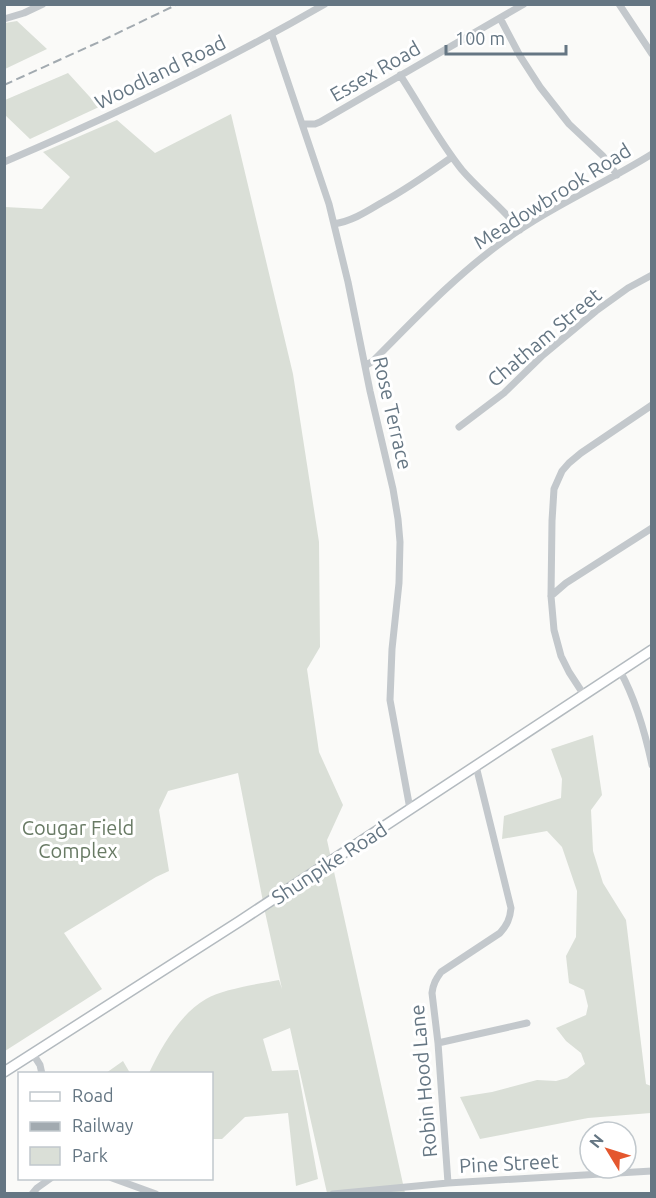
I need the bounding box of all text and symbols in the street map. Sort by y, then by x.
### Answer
scale bar [446,18,566,56]
text: 100 m [455,28,505,48]
street label: Woodland Road [91,30,229,114]
street label: Essex Road [326,36,424,106]
street label: Meadowbrook Road [469,138,635,254]
street label: Chatham Street [483,283,606,391]
street label: Rose Terrace [369,354,417,472]
park label: Cougar Field Complex [22,816,134,862]
street label: Shunpike Road [267,817,391,909]
street label: Robin Hood Lane [405,1004,441,1158]
legend [18,1072,213,1180]
text: Road [72,1085,114,1105]
text: Railway [72,1115,134,1135]
north arrow [578,1120,638,1180]
text: N [585,1131,607,1151]
text: Park [72,1145,108,1165]
street label: Pine Street [459,1149,560,1177]

